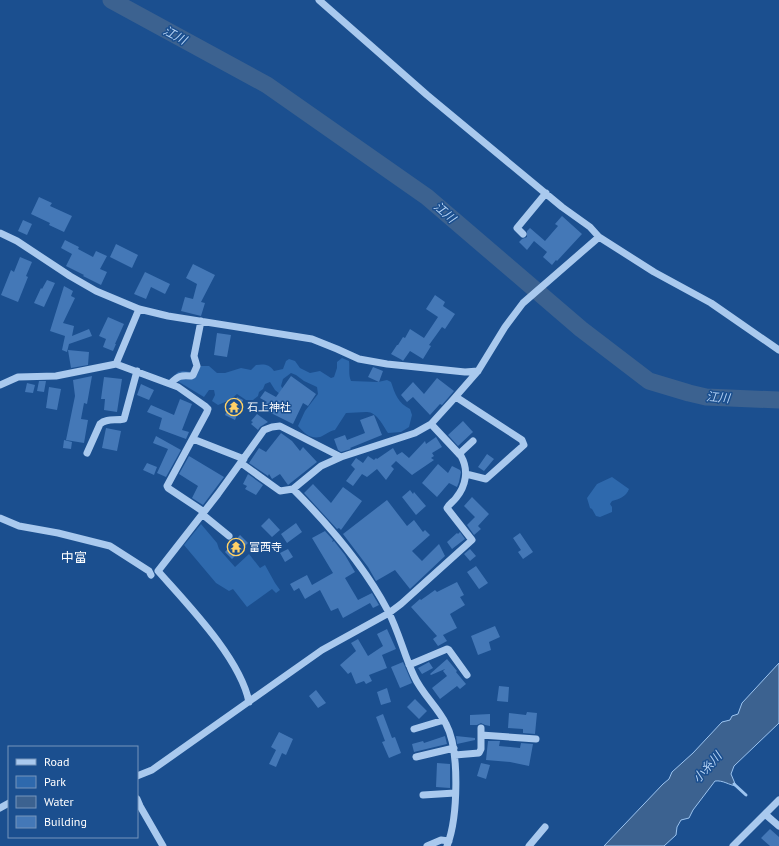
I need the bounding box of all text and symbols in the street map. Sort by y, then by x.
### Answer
water label: 江川 [161,23,191,48]
water label: 江川 [431,198,460,227]
water label: 江川 [705,388,733,406]
temple icon: 石上神社 [224,397,244,417]
place label: 石上神社 [247,400,291,414]
temple icon: 富西寺 [226,537,246,557]
place label: 富西寺 [249,540,282,554]
district label: 中富 [61,549,87,566]
legend [8,746,138,838]
water label: 小糸川 [689,747,726,785]
text: Road [44,754,69,769]
text: Park [44,774,66,789]
text: Water [44,794,74,809]
text: Building [44,814,87,829]

